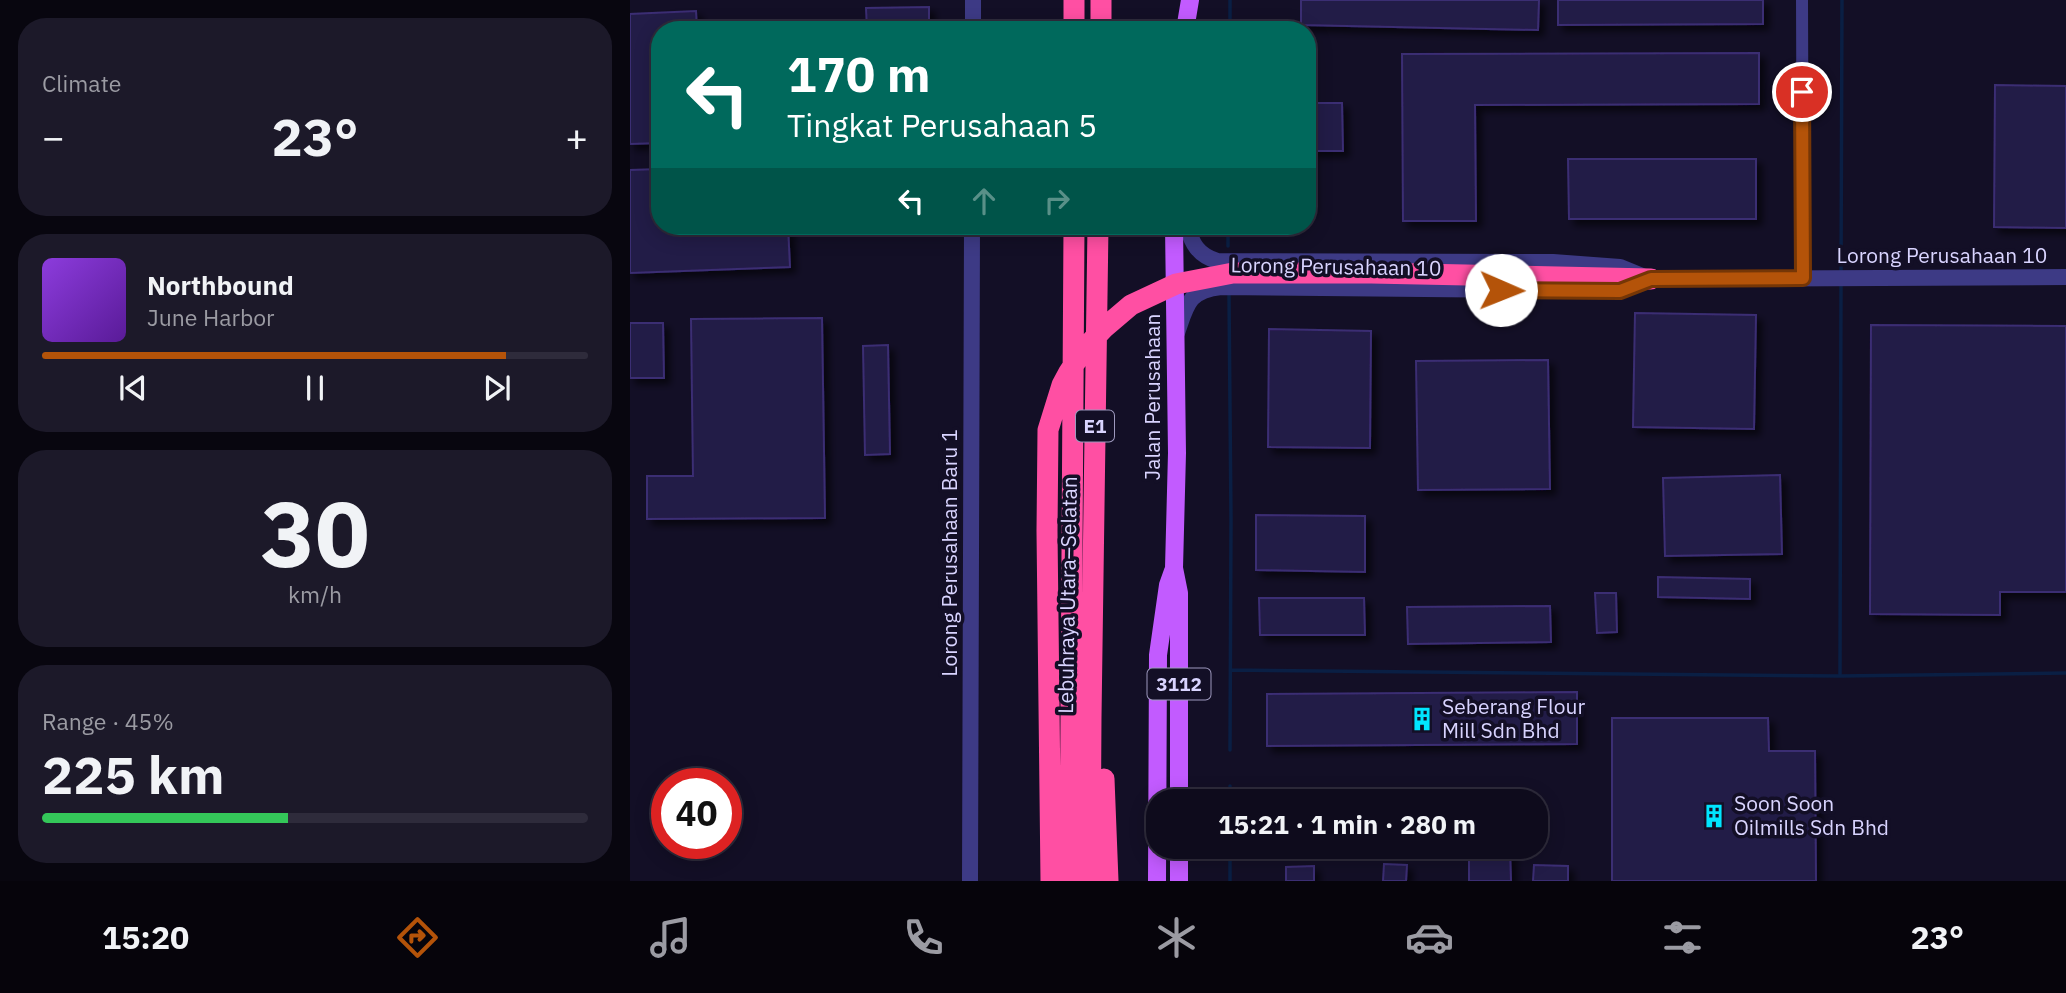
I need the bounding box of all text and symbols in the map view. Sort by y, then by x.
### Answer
text: 170 m [787,42,931,105]
icon: left [672,49,763,140]
pin [1772,62,1832,122]
text: Climate [42,68,121,98]
icon: arrive [1783,73,1821,111]
text: 23° [272,103,358,170]
text: Tingkat Perusahaan 5 [787,104,1097,146]
text: − [42,112,65,161]
text: + [565,112,588,161]
icon: left [892,182,930,220]
icon: ahead [965,182,1003,220]
icon: right [1038,182,1076,220]
street label: Lorong Perusahaan 10 [1837,241,2047,269]
street label: Lorong Perusahaan 10 [1230,250,1442,282]
position arrow [1464,253,1538,327]
text: Northbound [147,268,294,302]
text: June Harbor [147,302,275,332]
street label: Jalan Perusahaan [1138,314,1166,480]
icon: previous [114,369,152,407]
icon: pause [296,369,334,407]
icon: next [478,369,516,407]
road number: E1 [1076,410,1114,442]
street label: Lorong Perusahaan Baru 1 [935,429,963,677]
text: 30 [260,474,370,592]
street label: Lebuhraya Utara–Selatan [1051,476,1083,714]
text: km/h [288,579,342,609]
road number: 3112 [1148,668,1210,699]
place label: Seberang Flour Mill Sdn Bhd [1442,692,1585,744]
building icon: Seberang Flour Mill Sdn Bhd [1408,705,1436,733]
text: Range · 45% [42,706,174,736]
text: 225 km [42,741,224,808]
speed limit sign: 40 [651,768,742,859]
place label: Soon Soon Oilmills Sdn Bhd [1734,789,1889,841]
building icon: Soon Soon Oilmills Sdn Bhd [1700,802,1728,830]
text: 15:21 · 1 min · 280 m [1218,807,1476,841]
icon: directions [393,913,442,962]
icon: music [646,913,695,962]
icon: phone [899,913,948,962]
icon: climate [1152,913,1201,962]
icon: car [1405,913,1454,962]
icon: filters [1658,913,1707,962]
text: 15:20 [102,916,189,958]
text: 23° [1911,916,1964,958]

